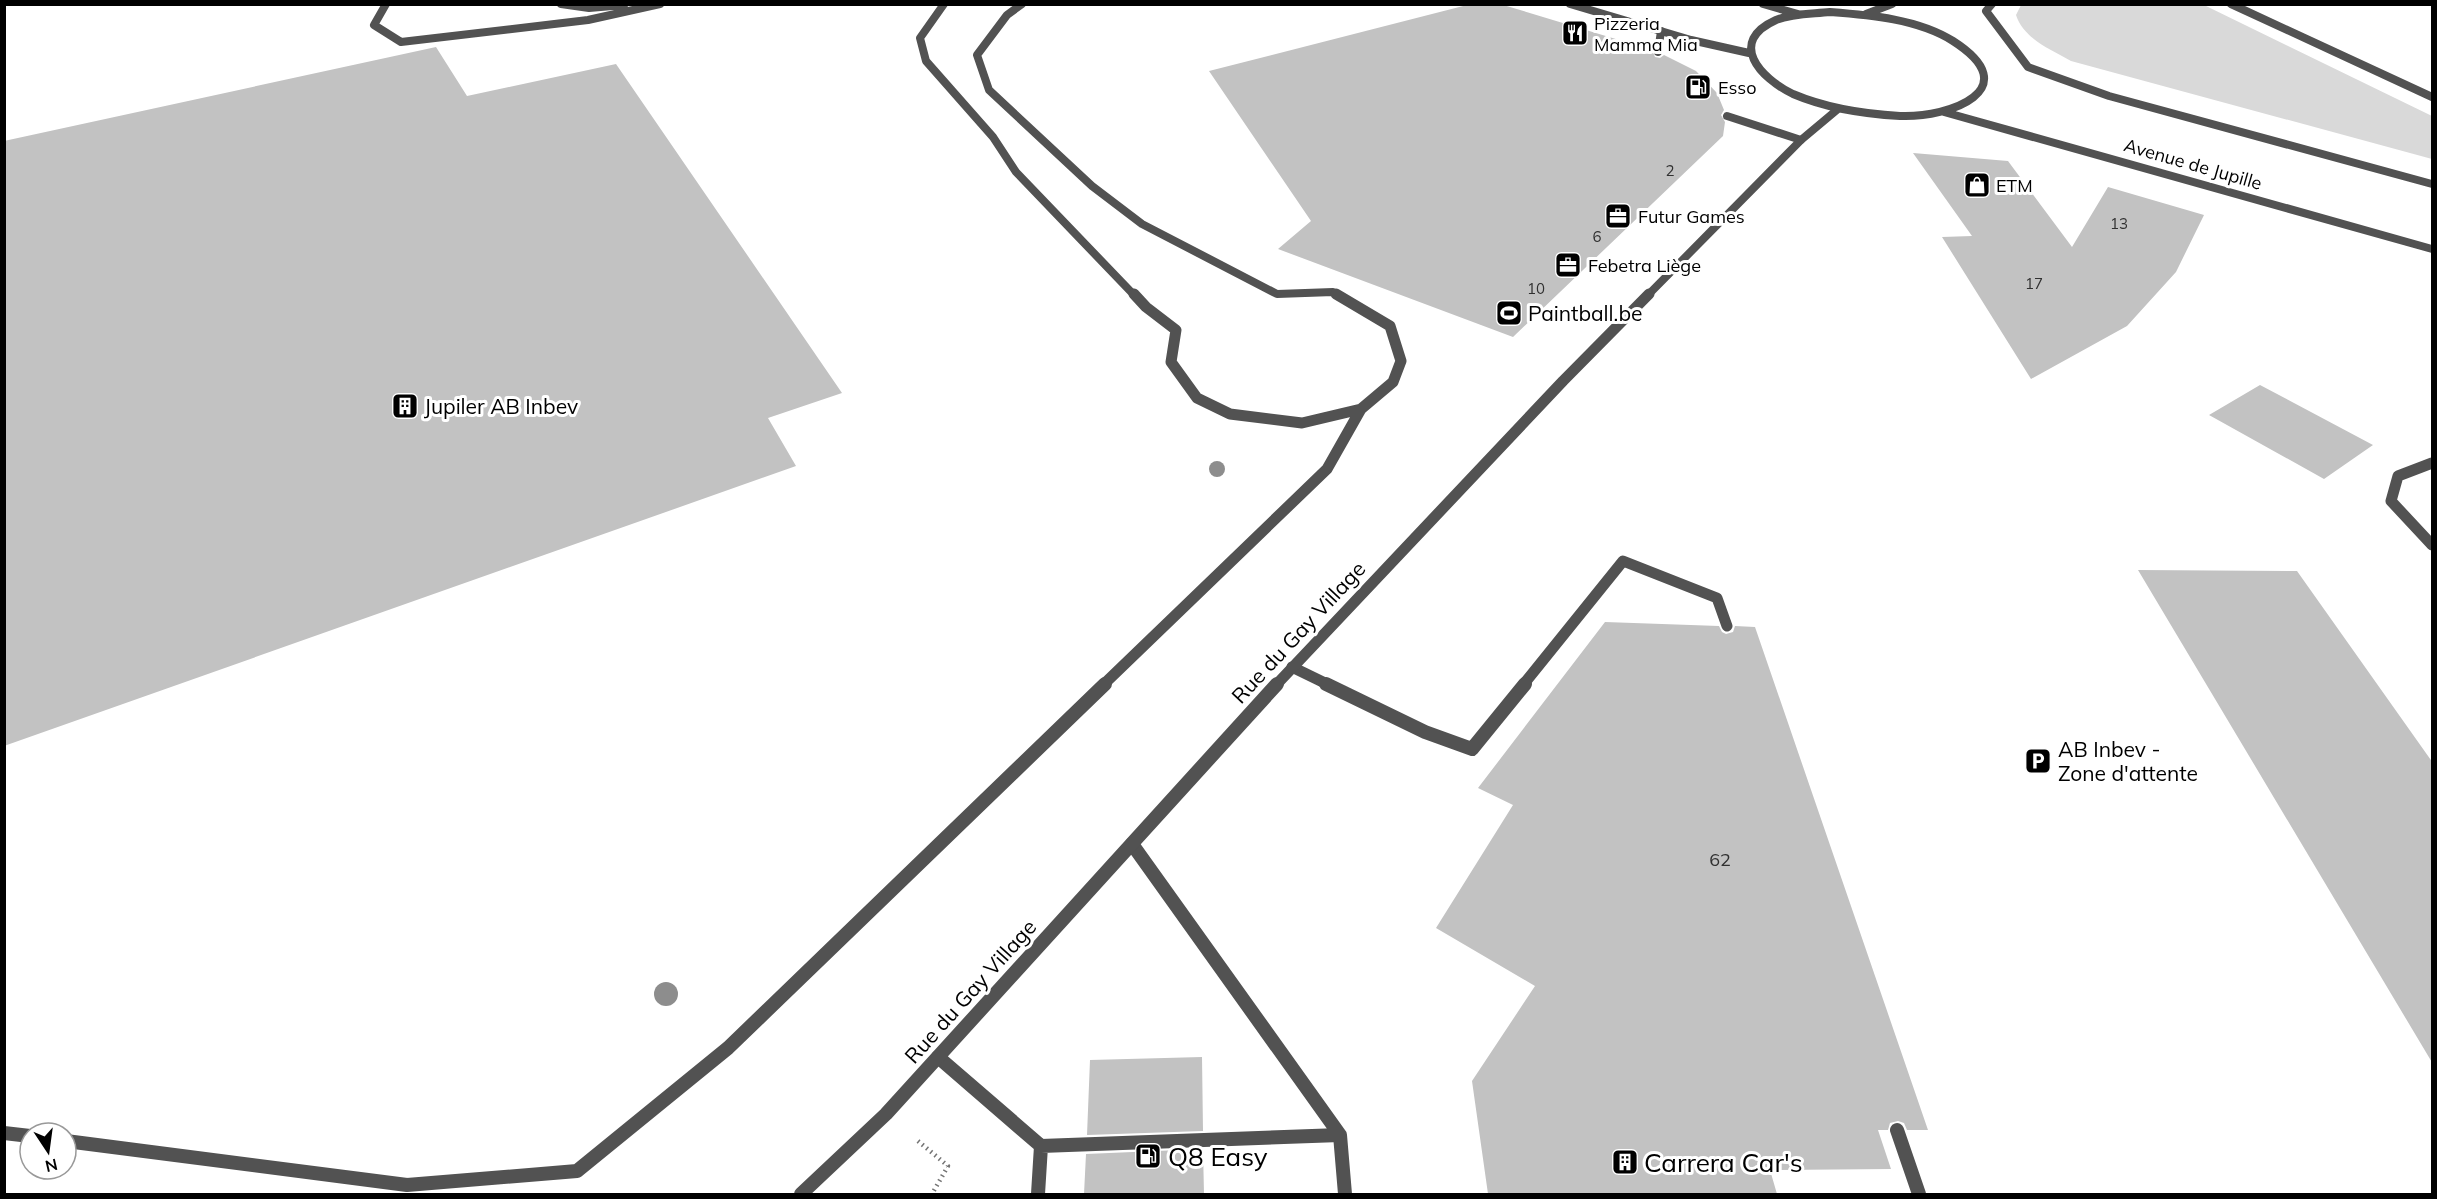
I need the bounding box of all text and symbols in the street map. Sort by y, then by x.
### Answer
place label: Pizzeria Mamma Mia [1594,12,1698,56]
restaurant icon: Pizzeria Mamma Mia [1560,18,1590,48]
fuel station icon: Esso [1683,72,1713,102]
place label: Esso [1718,76,1757,99]
street label: Avenue de Jupille [2121,133,2265,195]
house number: 2 [1665,161,1675,180]
shop icon: ETM [1962,170,1992,200]
place label: ETM [1996,174,2033,197]
office icon: Futur Games [1603,201,1633,231]
place label: Futur Games [1638,205,1745,228]
house number: 13 [2110,214,2128,233]
house number: 6 [1592,227,1602,246]
office icon: Febetra Liège [1553,250,1583,280]
place label: Febetra Liège [1588,254,1701,277]
house number: 17 [2025,274,2043,293]
house number: 10 [1527,279,1545,298]
sports icon: Paintball.be [1494,298,1524,328]
place label: Paintball.be [1528,300,1642,326]
building icon: Jupiler AB Inbev [390,391,420,421]
place label: Jupiler AB Inbev [424,393,578,419]
street label: Rue du Gay Village [1226,556,1370,708]
place label: AB Inbev - Zone d'attente [2058,736,2198,786]
parking icon: AB Inbev - Zone d'attente [2023,746,2053,776]
house number: 62 [1709,848,1731,871]
street label: Rue du Gay Village [899,914,1041,1068]
north arrow [18,1121,78,1181]
place label: Q8 Easy [1168,1140,1268,1173]
fuel station icon: Q8 Easy [1133,1141,1163,1171]
place label: Carrera Car's [1644,1146,1803,1179]
building icon: Carrera Car's [1610,1147,1640,1177]
text: N [43,1155,60,1177]

